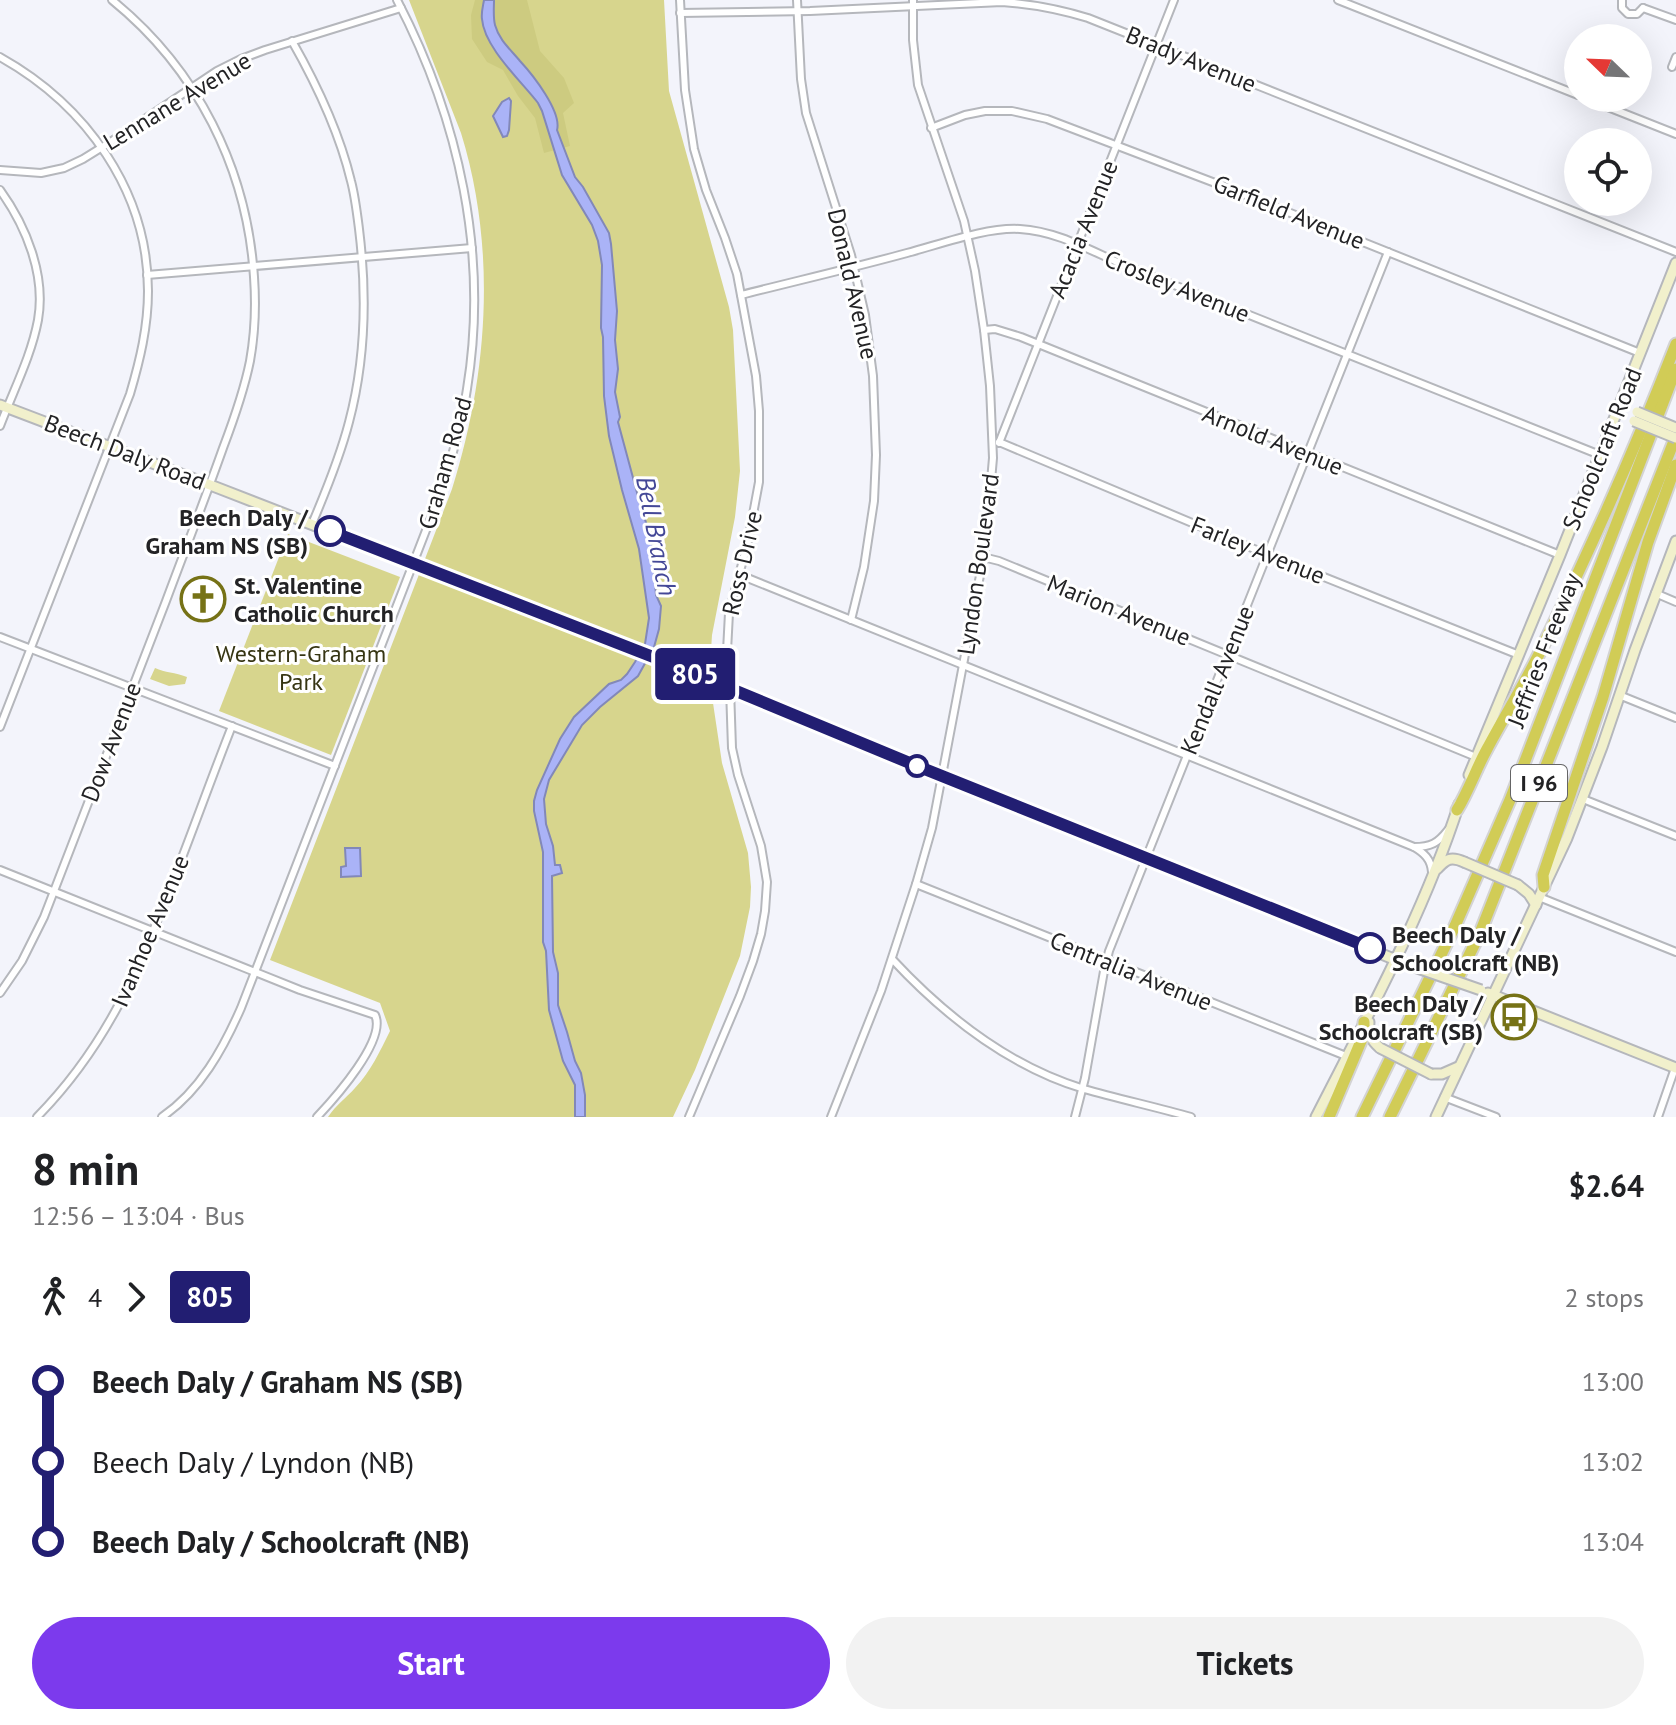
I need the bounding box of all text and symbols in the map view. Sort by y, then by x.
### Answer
street label: Brady Avenue [1121,19,1261,99]
north arrow [1564,24,1652,112]
map controls [1564,24,1652,216]
street label: Lennane Avenue [97,45,257,157]
button: locate [1564,128,1652,216]
street label: Acacia Avenue [1041,155,1125,303]
street label: Garfield Avenue [1209,168,1369,256]
street label: Donald Avenue [821,205,885,363]
street label: Crosley Avenue [1100,243,1254,329]
street label: Schoolcraft Road [1555,363,1649,535]
street label: Graham Road [411,393,479,533]
street label: Arnold Avenue [1198,398,1348,482]
street label: Beech Daly Road [40,407,210,497]
street label: Lyndon Boulevard [950,471,1006,657]
water label: Bell Branch [629,473,685,599]
place label: Beech Daly / Graham NS (SB) [146,502,309,561]
street label: Ross Drive [715,508,769,618]
street label: Farley Avenue [1186,509,1330,591]
marker: Beech Daly / Graham NS (SB) [315,516,345,546]
street label: Marion Avenue [1043,567,1195,653]
street label: Jeffries Freeway [1500,568,1588,733]
place label: St. Valentine Catholic Church [234,570,394,629]
church icon: St. Valentine Catholic Church [179,575,227,623]
street label: Kendall Avenue [1173,601,1261,759]
park label: Western-Graham Park [216,638,386,697]
line badge: 805 [649,648,741,700]
text: 805 [671,655,719,692]
street label: Dow Avenue [74,678,148,806]
unlabelled marker [906,755,928,777]
road number: I 96 [1511,765,1567,801]
street label: Ivanhoe Avenue [104,850,196,1012]
place label: Beech Daly / Schoolcraft (NB) [1392,919,1559,978]
street label: Centralia Avenue [1045,924,1217,1018]
marker: Beech Daly / Schoolcraft (NB) [1355,933,1385,963]
place label: Beech Daly / Schoolcraft (SB) [1319,988,1484,1047]
bus stop icon: Beech Daly / Schoolcraft (SB) [1490,993,1538,1041]
text: 8 min [32,1140,139,1197]
text: $2.64 [1569,1166,1644,1205]
text: 12:56 – 13:04 · Bus [32,1199,245,1232]
icon: walk [32,1275,76,1319]
icon: forward [114,1275,158,1319]
text: 805 [186,1278,234,1315]
text: 4 [88,1281,102,1314]
text: 2 stops [1564,1281,1644,1314]
text: Beech Daly / Graham NS (SB) [92,1362,463,1401]
text: 13:00 [1582,1365,1644,1398]
text: Beech Daly / Lyndon (NB) [92,1442,414,1481]
text: 13:02 [1582,1445,1644,1478]
text: Beech Daly / Schoolcraft (NB) [92,1522,470,1561]
text: 13:04 [1582,1525,1644,1558]
button: Start [32,1617,830,1709]
button: Tickets [846,1617,1644,1709]

